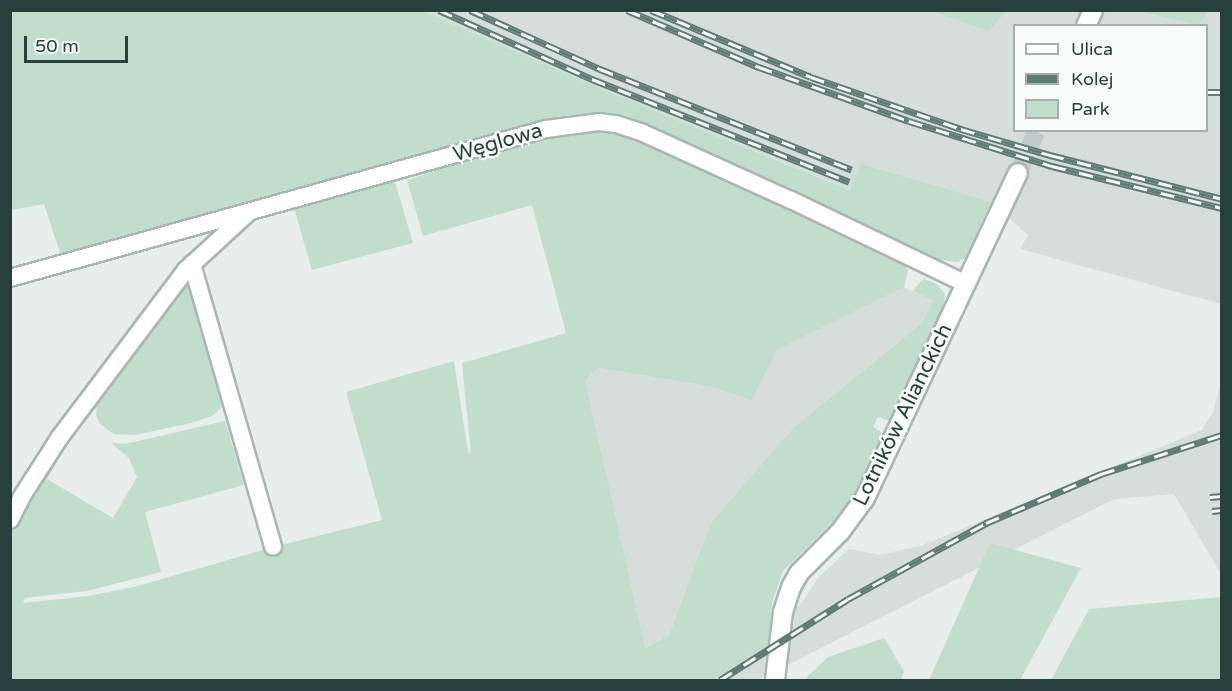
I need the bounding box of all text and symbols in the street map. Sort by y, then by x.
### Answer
scale bar [27,24,130,62]
legend [1013,24,1208,132]
text: 50 m [35,35,79,57]
text: Ulica [1071,38,1113,60]
text: Kolej [1071,68,1113,90]
text: Park [1071,98,1109,120]
street label: Węglowa [451,118,545,168]
street label: Lotników Alianckich [848,320,958,510]

